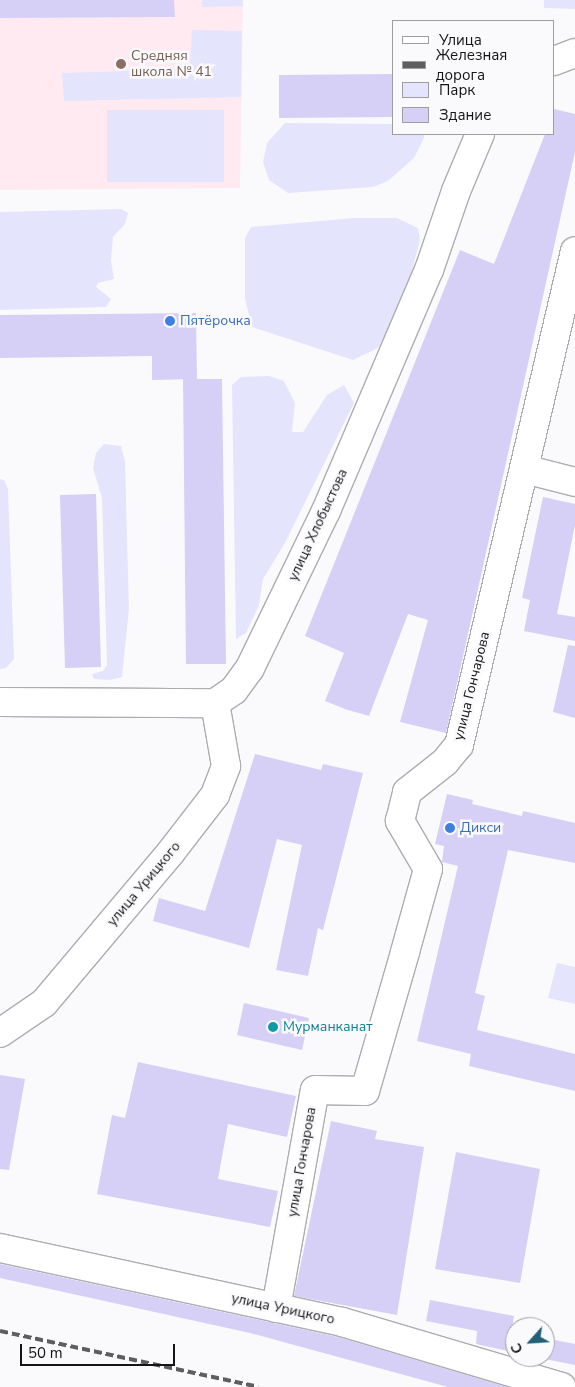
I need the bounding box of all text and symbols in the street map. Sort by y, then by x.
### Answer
legend [392,20,555,135]
text: Улица [439,30,482,50]
text: Железная дорога [436,45,507,85]
place label: Средняя школа № 41 [131,48,212,80]
marker: Средняя школа № 41 [115,58,127,70]
text: Парк [439,80,475,100]
text: Здание [439,105,491,125]
place label: Пятёрочка [180,313,251,329]
marker: Пятёрочка [164,315,176,327]
street label: улица Хлобыстова [285,466,351,584]
street label: улица Гончарова [450,630,494,742]
place label: Дикси [460,820,501,836]
marker: Дикси [444,822,456,834]
street label: улица Урицкого [104,838,184,930]
place label: Мурманканат [283,1019,372,1035]
marker: Мурманканат [267,1021,279,1033]
street label: улица Гончарова [284,1106,320,1218]
street label: улица Урицкого [230,1290,336,1328]
north arrow [505,1317,555,1367]
scale bar [22,1334,178,1366]
text: С [506,1340,528,1357]
text: 50 m [28,1343,63,1363]

